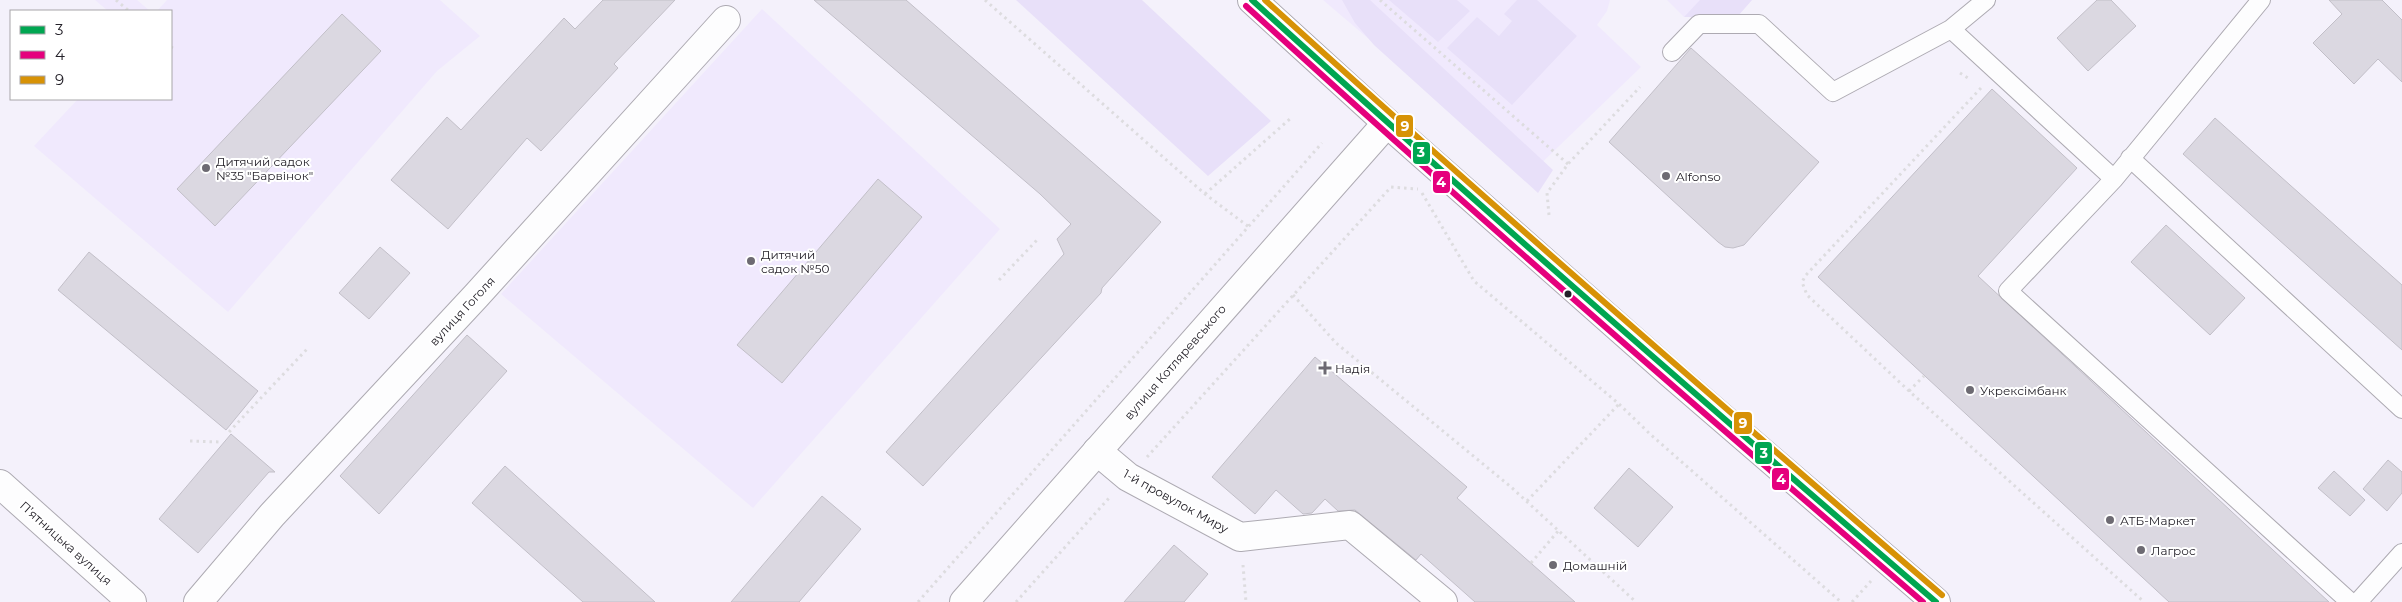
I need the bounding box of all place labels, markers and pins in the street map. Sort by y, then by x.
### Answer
place label: Дитячий садок №35 "Барвінок" [216,154,313,183]
marker: Дитячий садок №35 "Барвінок" [200,162,212,174]
place label: Alfonso [1676,169,1721,184]
marker: Alfonso [1660,170,1672,182]
place label: Дитячий садок №50 [761,247,830,276]
marker: Дитячий садок №50 [745,255,757,267]
unlabelled marker [1563,289,1573,299]
place label: Надія [1335,361,1370,376]
marker: Надія [1319,362,1331,374]
place label: Укрексімбанк [1980,383,2067,398]
marker: Укрексімбанк [1964,384,1976,396]
place label: АТБ-Маркет [2120,513,2196,528]
marker: АТБ-Маркет [2104,514,2116,526]
place label: Лагрос [2151,543,2196,558]
marker: Лагрос [2135,544,2147,556]
place label: Домашній [1563,558,1627,573]
marker: Домашній [1547,559,1559,571]

